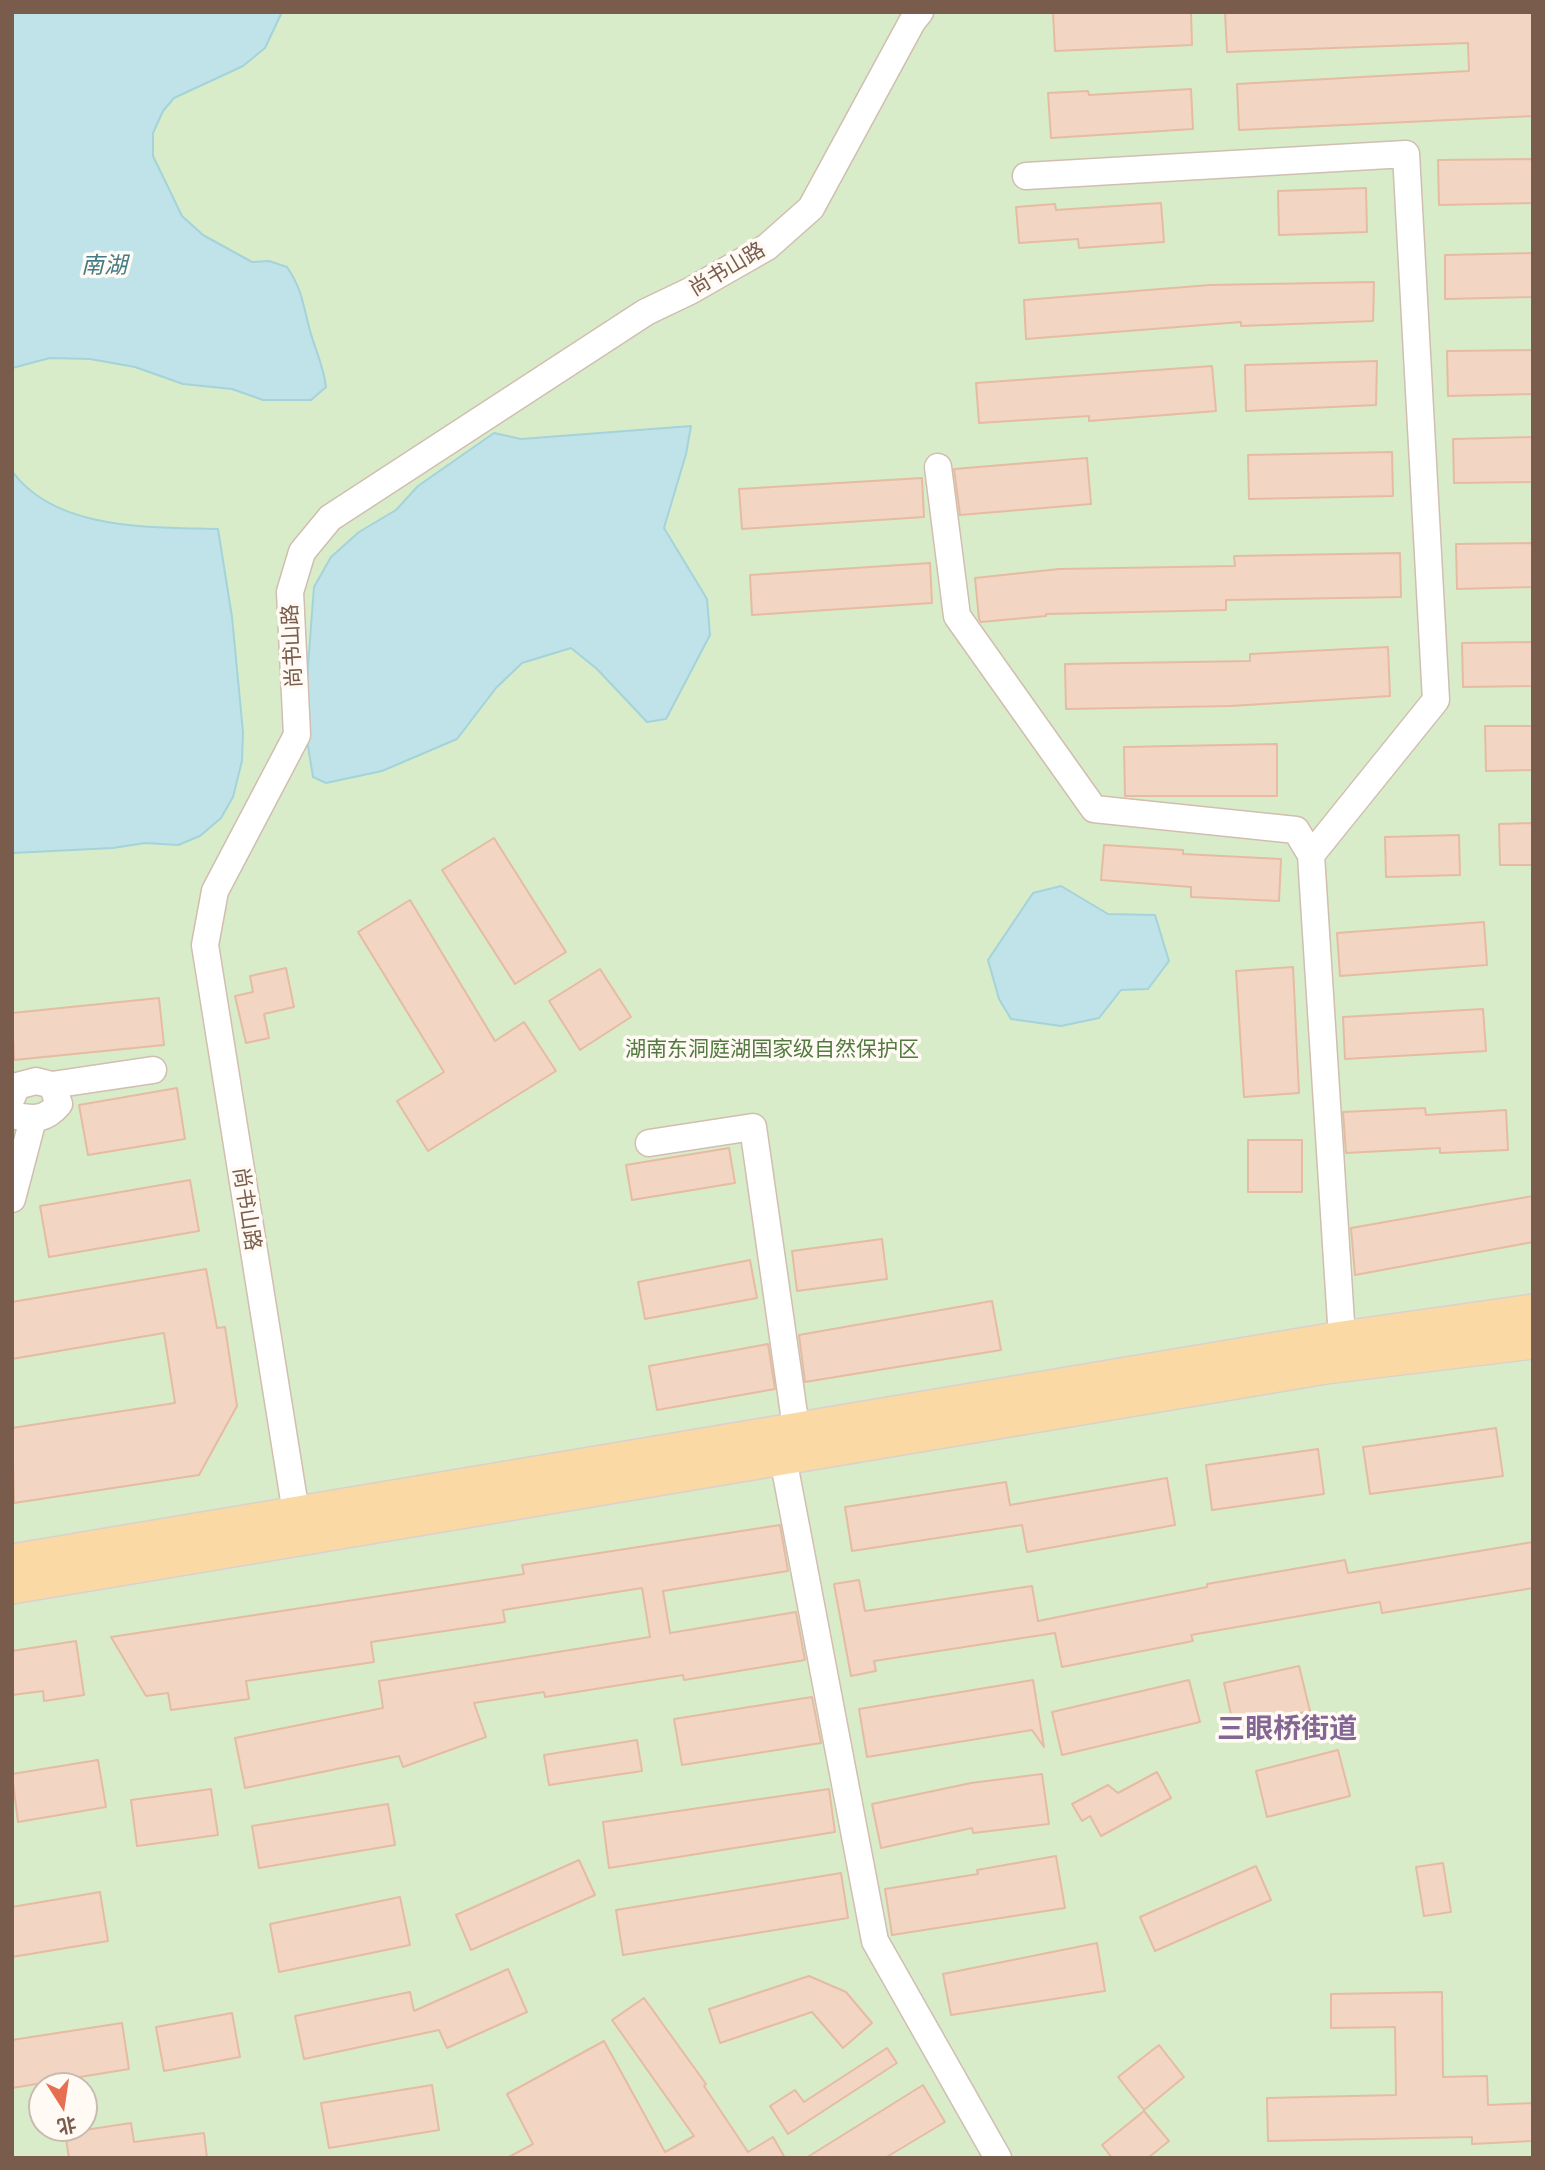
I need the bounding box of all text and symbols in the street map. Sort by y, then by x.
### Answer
street label: 尚书山路 [685,237,769,301]
water label: 南湖 [81,251,127,279]
street label: 尚书山路 [277,603,307,689]
park label: 湖南东洞庭湖国家级自然保护区 [625,1036,919,1062]
street label: 尚书山路 [228,1166,266,1252]
district label: 三眼桥街道 [1217,1712,1357,1746]
north arrow [28,2072,98,2142]
text: 北 [55,2113,79,2138]

